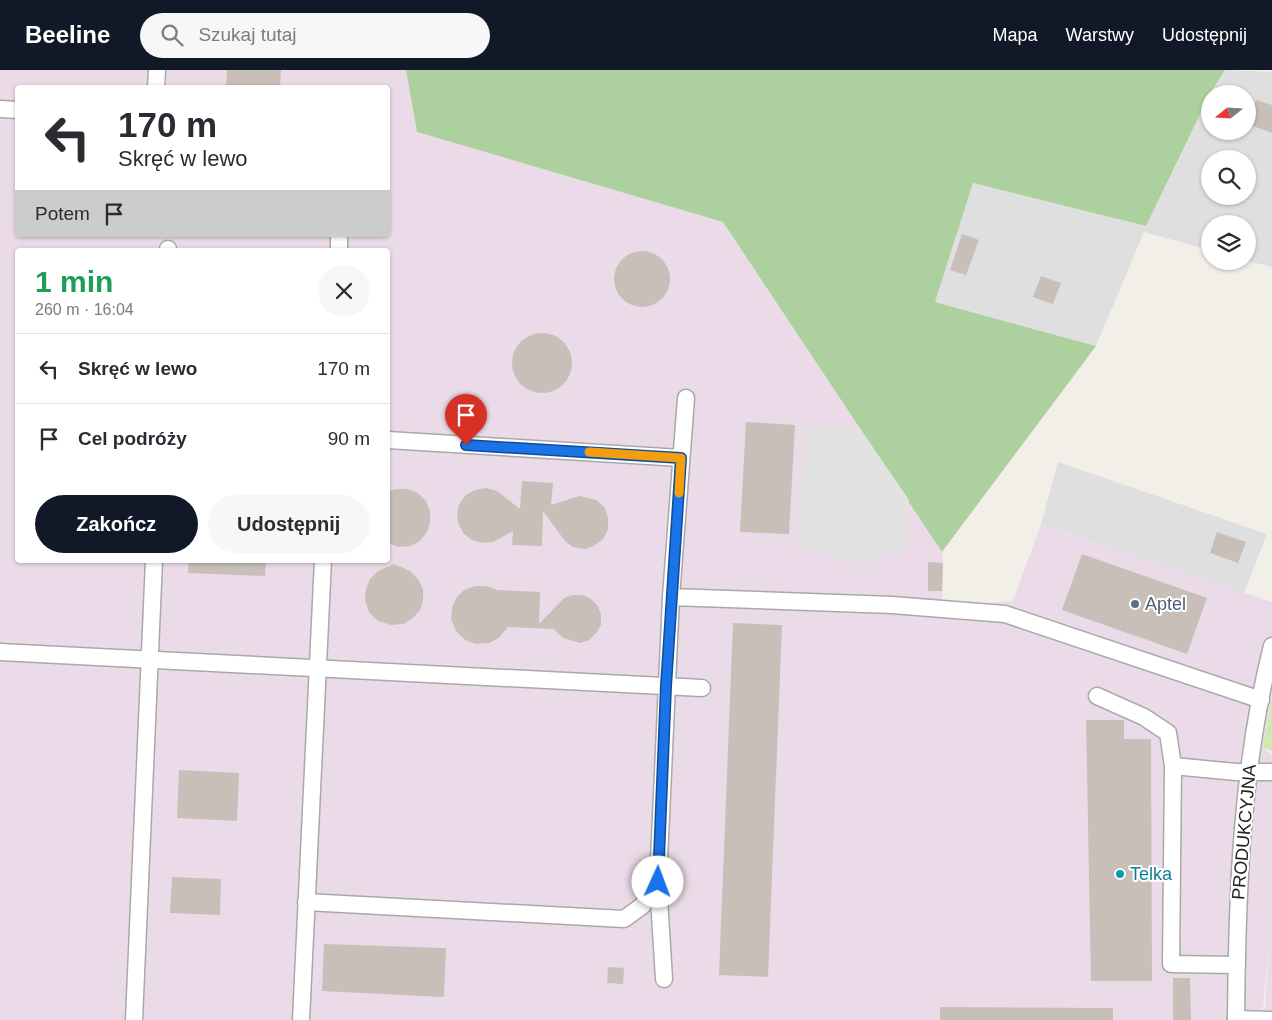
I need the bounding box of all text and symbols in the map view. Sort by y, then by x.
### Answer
search box [140,13,490,58]
text: Beeline [25,21,110,48]
icon: search [158,21,186,49]
text: Szukaj tutaj [198,24,297,45]
text: Mapa [993,25,1038,45]
text: Warstwy [1066,25,1134,45]
text: Udostępnij [1162,25,1247,45]
north arrow [1201,85,1256,140]
map controls [1201,85,1256,270]
icon: left [35,105,100,170]
text: 170 m [118,105,217,144]
text: Skręć w lewo [118,146,248,171]
button: search [1201,150,1256,205]
icon: arrive [100,200,128,228]
text: Potem [35,203,90,224]
button: layers [1201,215,1256,270]
text: 1 min [35,265,113,298]
button: close [318,265,370,317]
text: 260 m · 16:04 [35,301,134,318]
icon: left [35,355,63,383]
text: Skręć w lewo [78,358,197,379]
text: 170 m [317,358,370,379]
pin [445,394,487,445]
icon: arrive [452,401,480,429]
icon: arrive [35,425,63,453]
text: Cel podróży [78,428,187,449]
text: 90 m [328,428,370,449]
button: Zakończ [35,495,198,553]
button: Udostępnij [208,495,370,553]
place label: Aptel [1145,594,1186,614]
marker: Aptel [1129,598,1141,610]
street label: PRODUKCYJNA [1228,763,1260,901]
position arrow [631,855,683,907]
place label: Telka [1130,864,1173,884]
marker: Telka [1114,868,1126,880]

